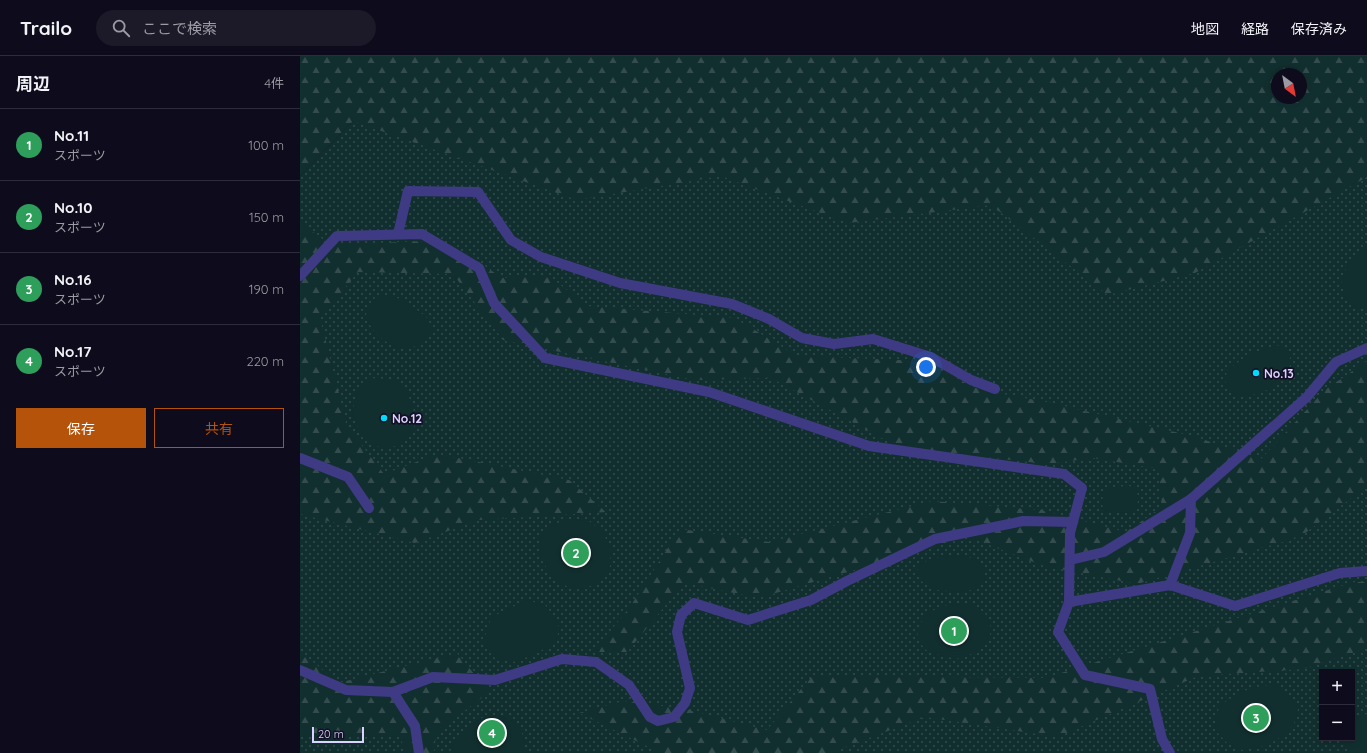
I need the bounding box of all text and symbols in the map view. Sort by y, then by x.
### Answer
search box [96,10,376,46]
text: Trailo [20,16,72,40]
icon: search [110,17,132,39]
text: ここで検索 [142,19,217,38]
text: 地図 [1191,20,1219,38]
text: 経路 [1241,20,1269,38]
text: 保存済み [1291,20,1347,38]
north arrow [1271,68,1307,104]
text: 周辺 [16,73,50,94]
text: 4件 [264,75,284,91]
text: No.11 [54,126,89,145]
text: 1 [26,137,32,153]
text: 100 m [248,137,284,153]
text: スポーツ [54,147,106,163]
text: No.10 [54,198,92,217]
text: 2 [25,209,33,225]
text: 150 m [249,209,284,225]
text: スポーツ [54,219,106,235]
text: No.16 [54,270,92,289]
text: 3 [26,281,32,297]
text: 190 m [249,281,284,297]
text: スポーツ [54,291,106,307]
text: No.17 [54,342,91,361]
text: 4 [25,353,33,369]
text: 220 m [246,353,284,369]
your location [916,357,936,377]
text: スポーツ [54,363,106,379]
place label: No.13 [1264,366,1294,381]
marker: No.13 [1251,368,1261,378]
button: 保存 [16,408,146,448]
button: 共有 [154,408,284,448]
place label: No.12 [392,411,422,426]
marker: No.12 [379,413,389,423]
pin: 2 [563,538,589,568]
pin: 1 [941,616,967,646]
map controls [1319,669,1355,741]
button: + [1319,669,1355,705]
pin: 3 [1243,703,1269,733]
button: − [1319,705,1355,741]
pin: 4 [479,718,505,748]
scale bar [312,725,364,744]
text: 20 m [318,727,344,741]

